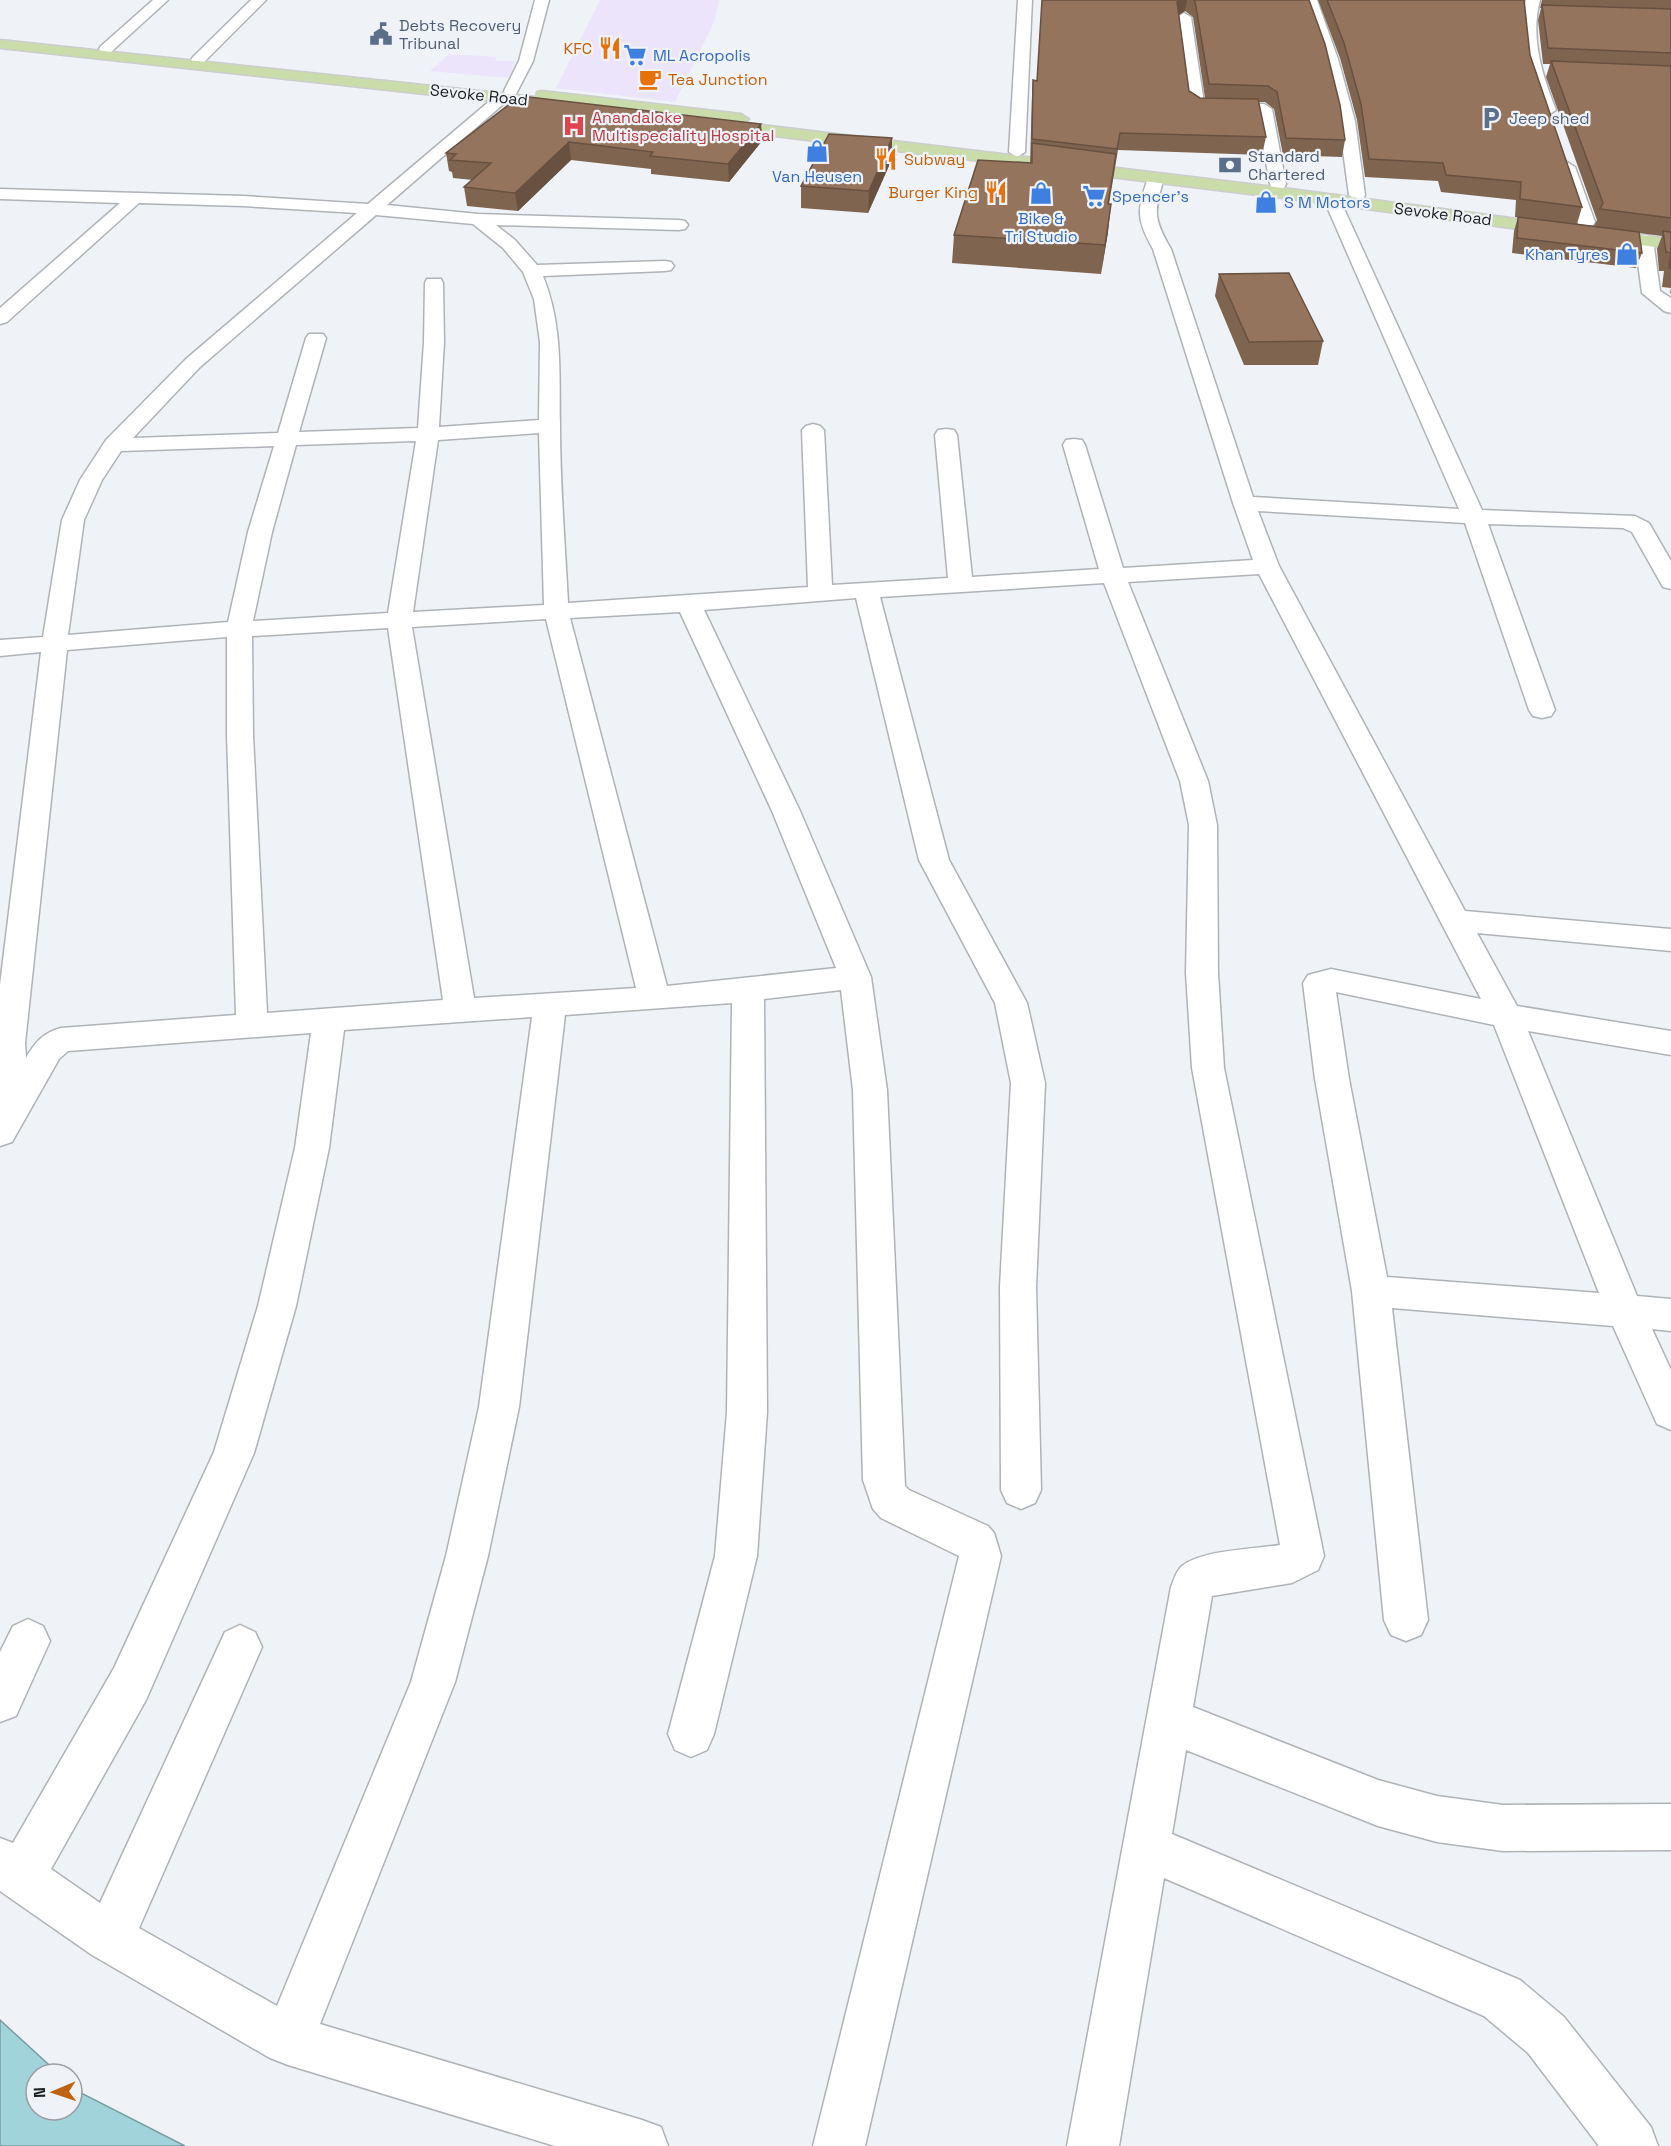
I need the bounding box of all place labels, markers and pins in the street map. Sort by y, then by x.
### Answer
place label: Debts Recovery Tribunal [399,15,521,54]
public building icon: Debts Recovery Tribunal [368,21,394,47]
restaurant icon: KFC [597,35,623,61]
place label: KFC [563,38,592,59]
supermarket icon: ML Acropolis [622,42,648,68]
place label: ML Acropolis [653,45,751,66]
cafe icon: Tea Junction [637,66,663,92]
place label: Tea Junction [668,69,768,90]
parking icon: Jeep shed [1478,105,1504,131]
place label: Anandaloke Multispeciality Hospital [592,107,774,146]
place label: Jeep shed [1509,108,1589,129]
hospital icon: Anandaloke Multispeciality Hospital [561,113,587,139]
shop icon: Van Heusen [804,138,830,164]
restaurant icon: Subway [873,146,899,172]
place label: Standard Chartered [1248,146,1325,185]
place label: Subway [904,149,965,170]
bank icon: Standard Chartered [1217,152,1243,178]
place label: Van Heusen [772,166,862,187]
restaurant icon: Burger King [983,179,1009,205]
shop icon: Bike & Tri Studio [1028,180,1054,206]
place label: Burger King [888,182,978,203]
supermarket icon: Spencer's [1081,183,1107,209]
place label: Spencer's [1112,186,1189,207]
shop icon: S M Motors [1253,189,1279,215]
place label: S M Motors [1284,192,1371,213]
place label: Bike & Tri Studio [1004,208,1078,247]
shop icon: Khan Tyres [1614,241,1640,267]
place label: Khan Tyres [1525,244,1609,265]

